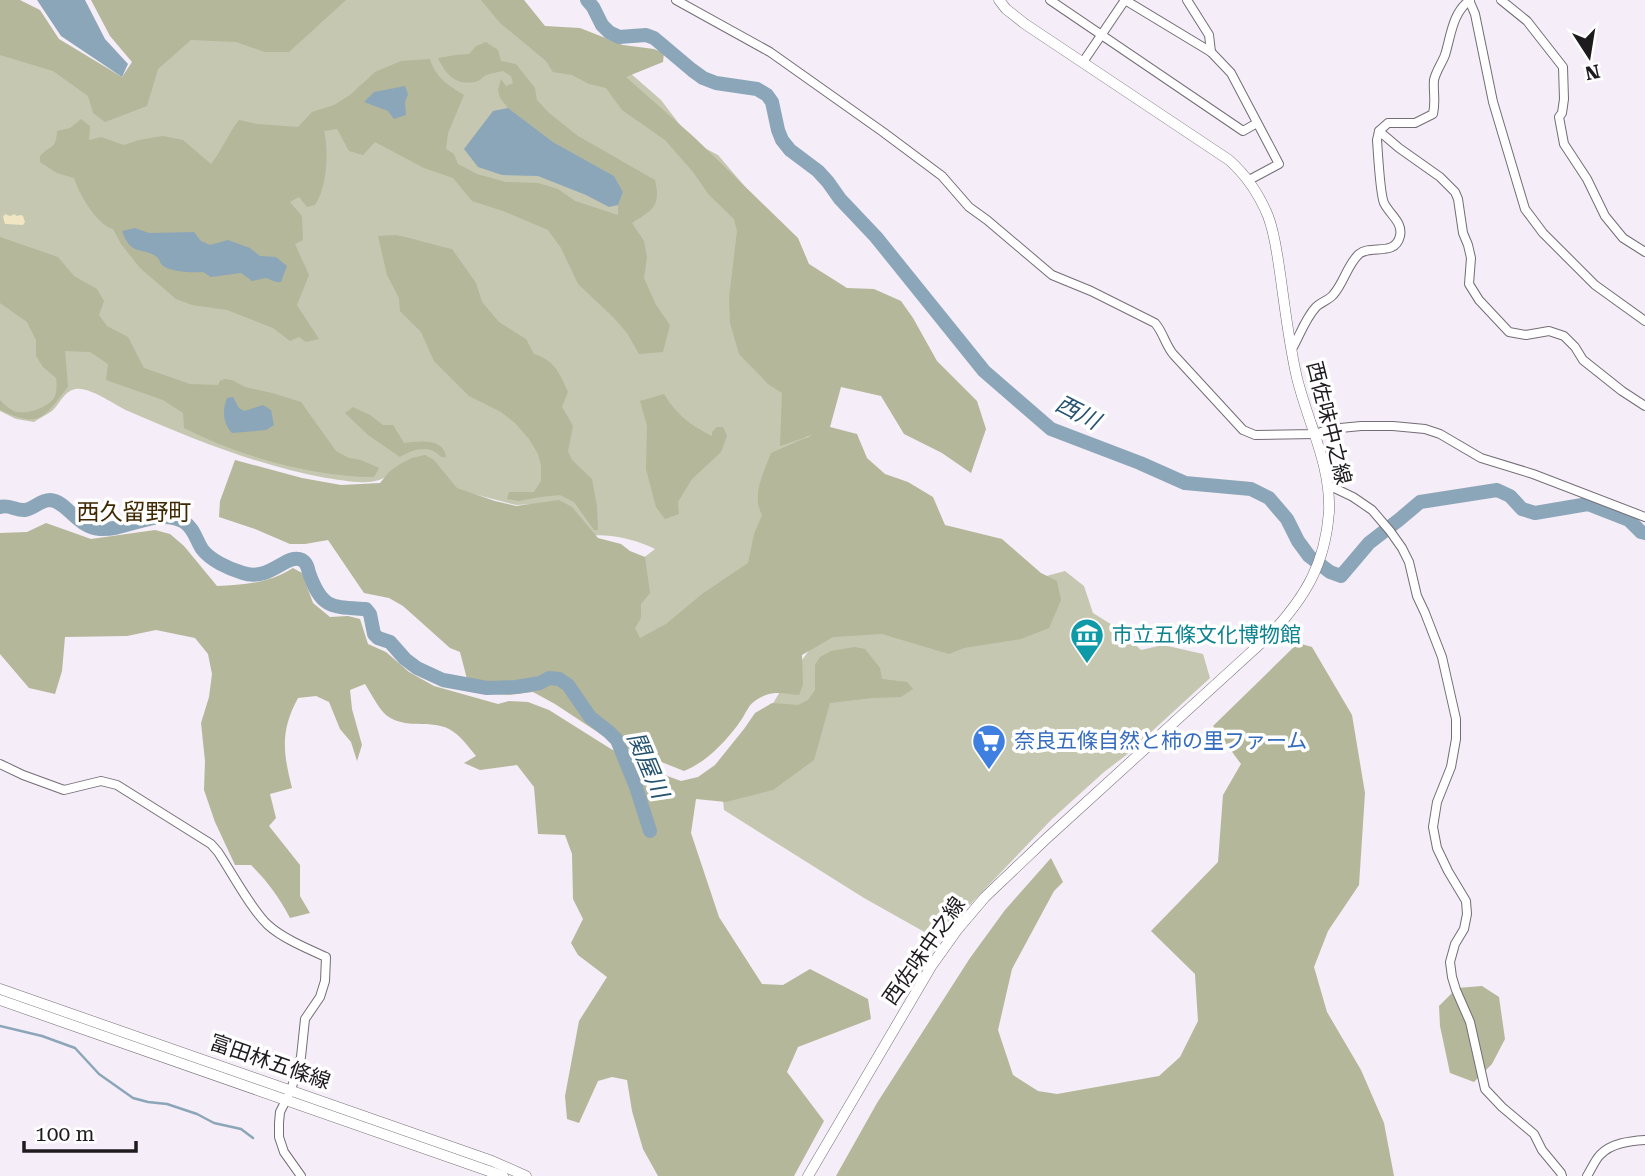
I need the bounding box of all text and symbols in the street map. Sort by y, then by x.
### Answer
north arrow [1554,21,1624,91]
text: N [1583,59,1602,85]
street label: 西佐味中之線 [1302,359,1356,487]
water label: 西川 [1051,390,1107,436]
district label: 西久留野町 [77,499,192,526]
museum icon: 市立五條文化博物館 [1068,616,1106,665]
place label: 市立五條文化博物館 [1112,623,1301,647]
supermarket icon: 奈良五條自然と柿の里ファーム [970,722,1008,771]
water label: 関屋川 [622,728,675,805]
place label: 奈良五條自然と柿の里ファーム [1014,729,1307,753]
street label: 西佐味中之線 [878,893,970,1009]
street label: 富田林五條線 [207,1030,333,1094]
scale bar [24,1110,136,1154]
text: 100 m [35,1122,95,1146]

